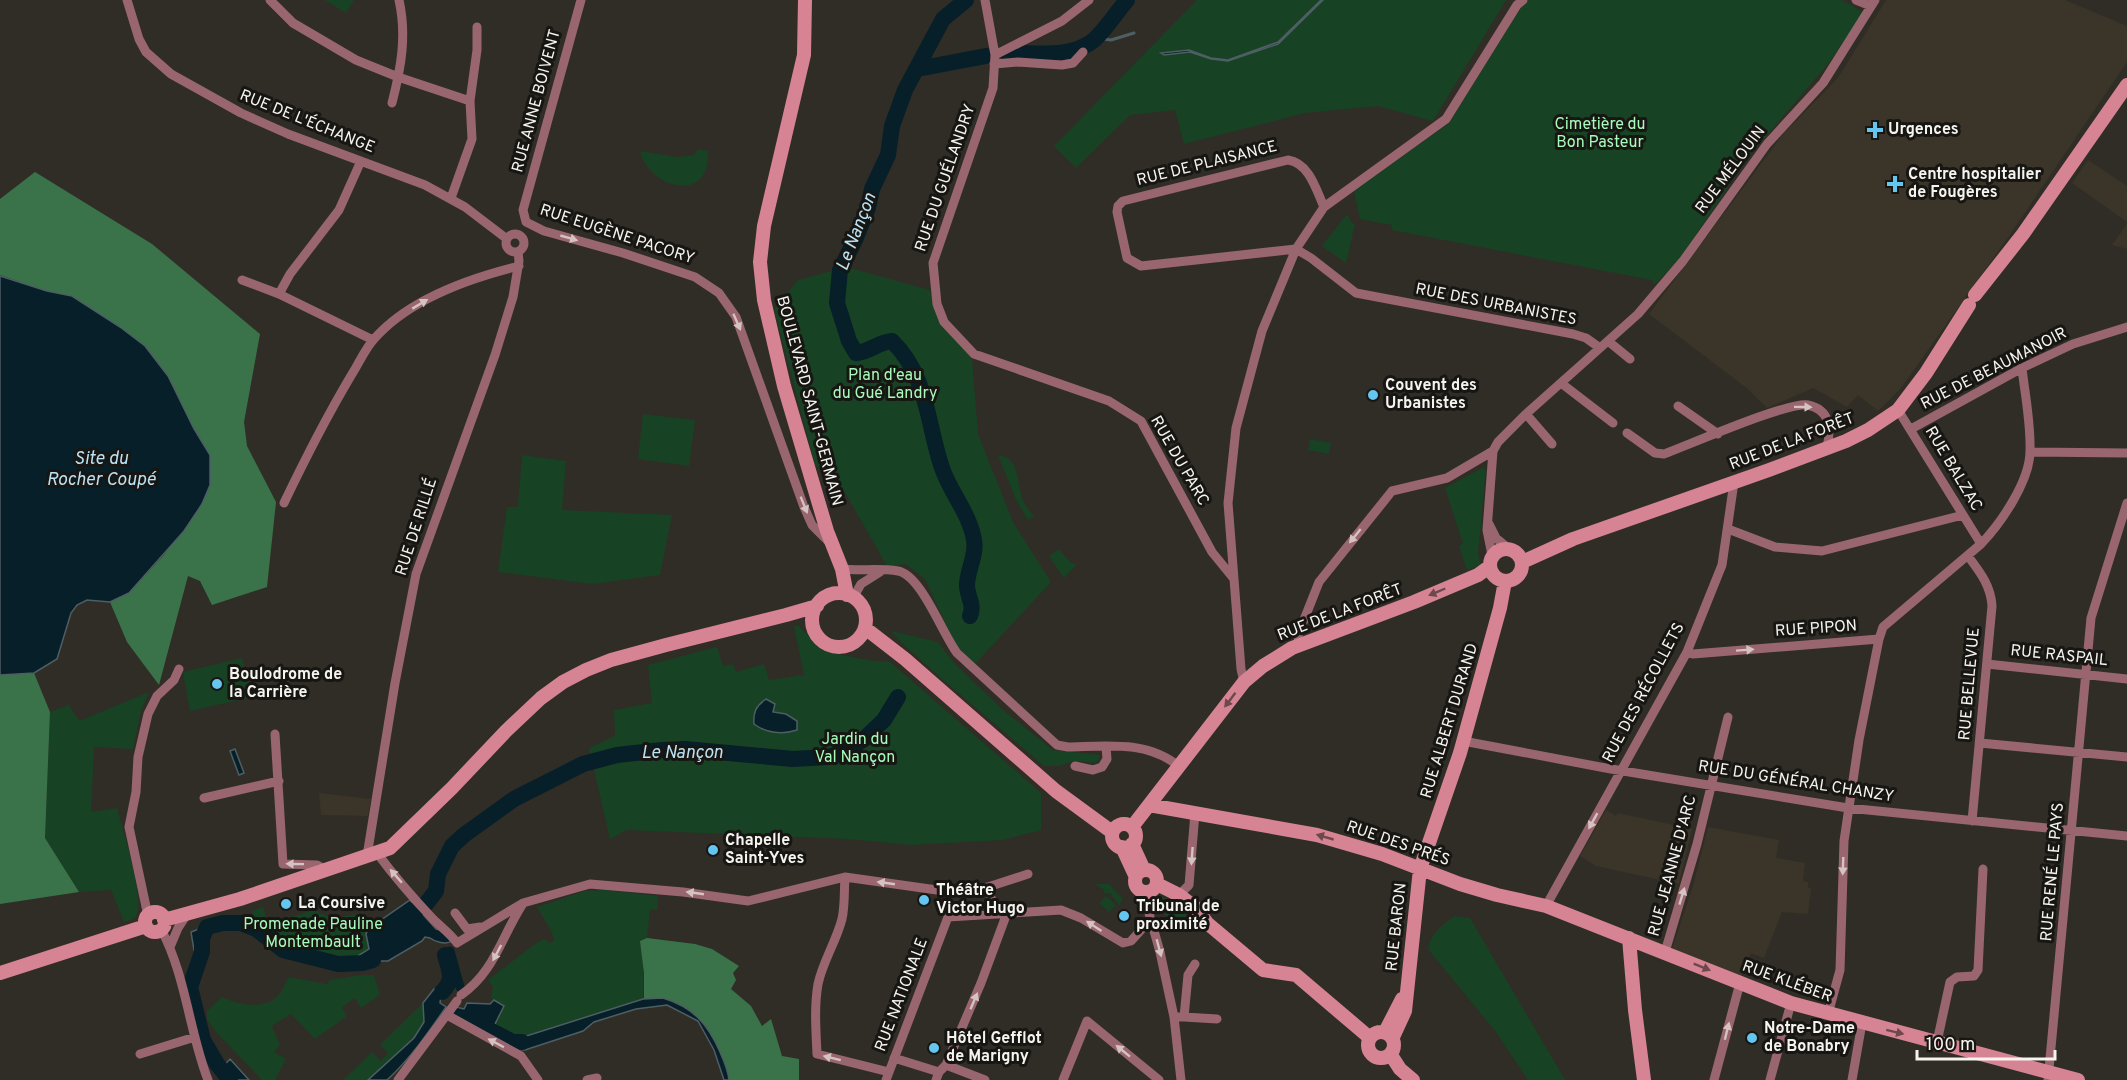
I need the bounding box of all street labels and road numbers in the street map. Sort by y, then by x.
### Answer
street label: RUE ANNE BOIVENT [508,27,566,175]
street label: RUE DE L'ÉCHANGE [236,84,378,158]
street label: RUE DU GUÉLANDRY [909,101,981,254]
street label: RUE MÉLOUIN [1690,121,1770,218]
street label: RUE DE PLAISANCE [1135,137,1279,191]
street label: RUE EUGÈNE PACORY [537,199,697,269]
street label: RUE DES URBANISTES [1414,280,1578,330]
street label: BOULEVARD SAINT-GERMAIN [771,294,847,508]
street label: RUE DE BEAUMANOIR [1918,323,2070,415]
street label: RUE DE LA FORÊT [1726,407,1857,475]
street label: RUE DU PARC [1145,413,1213,509]
street label: RUE BALZAC [1920,423,1986,515]
street label: RUE DE RILLÉ [390,475,442,578]
street label: RUE DE LA FORÊT [1274,578,1405,646]
street label: RUE PIPON [1774,616,1858,642]
street label: RUE DES RÉCOLLETS [1597,618,1689,767]
street label: RUE BELLEVUE [1955,627,1985,741]
street label: RUE ALBERT DURAND [1417,641,1483,801]
street label: RUE RASPAIL [2009,641,2109,671]
street label: RUE DU GÉNÉRAL CHANZY [1697,755,1896,807]
street label: RUE JEANNE D'ARC [1645,793,1701,939]
street label: RUE RENÉ LE PAYS [2035,802,2069,942]
street label: RUE DES PRÉS [1344,815,1453,871]
street label: RUE BARON [1382,882,1412,972]
street label: RUE NATIONALE [871,935,933,1055]
street label: RUE KLÉBER [1739,955,1835,1008]

